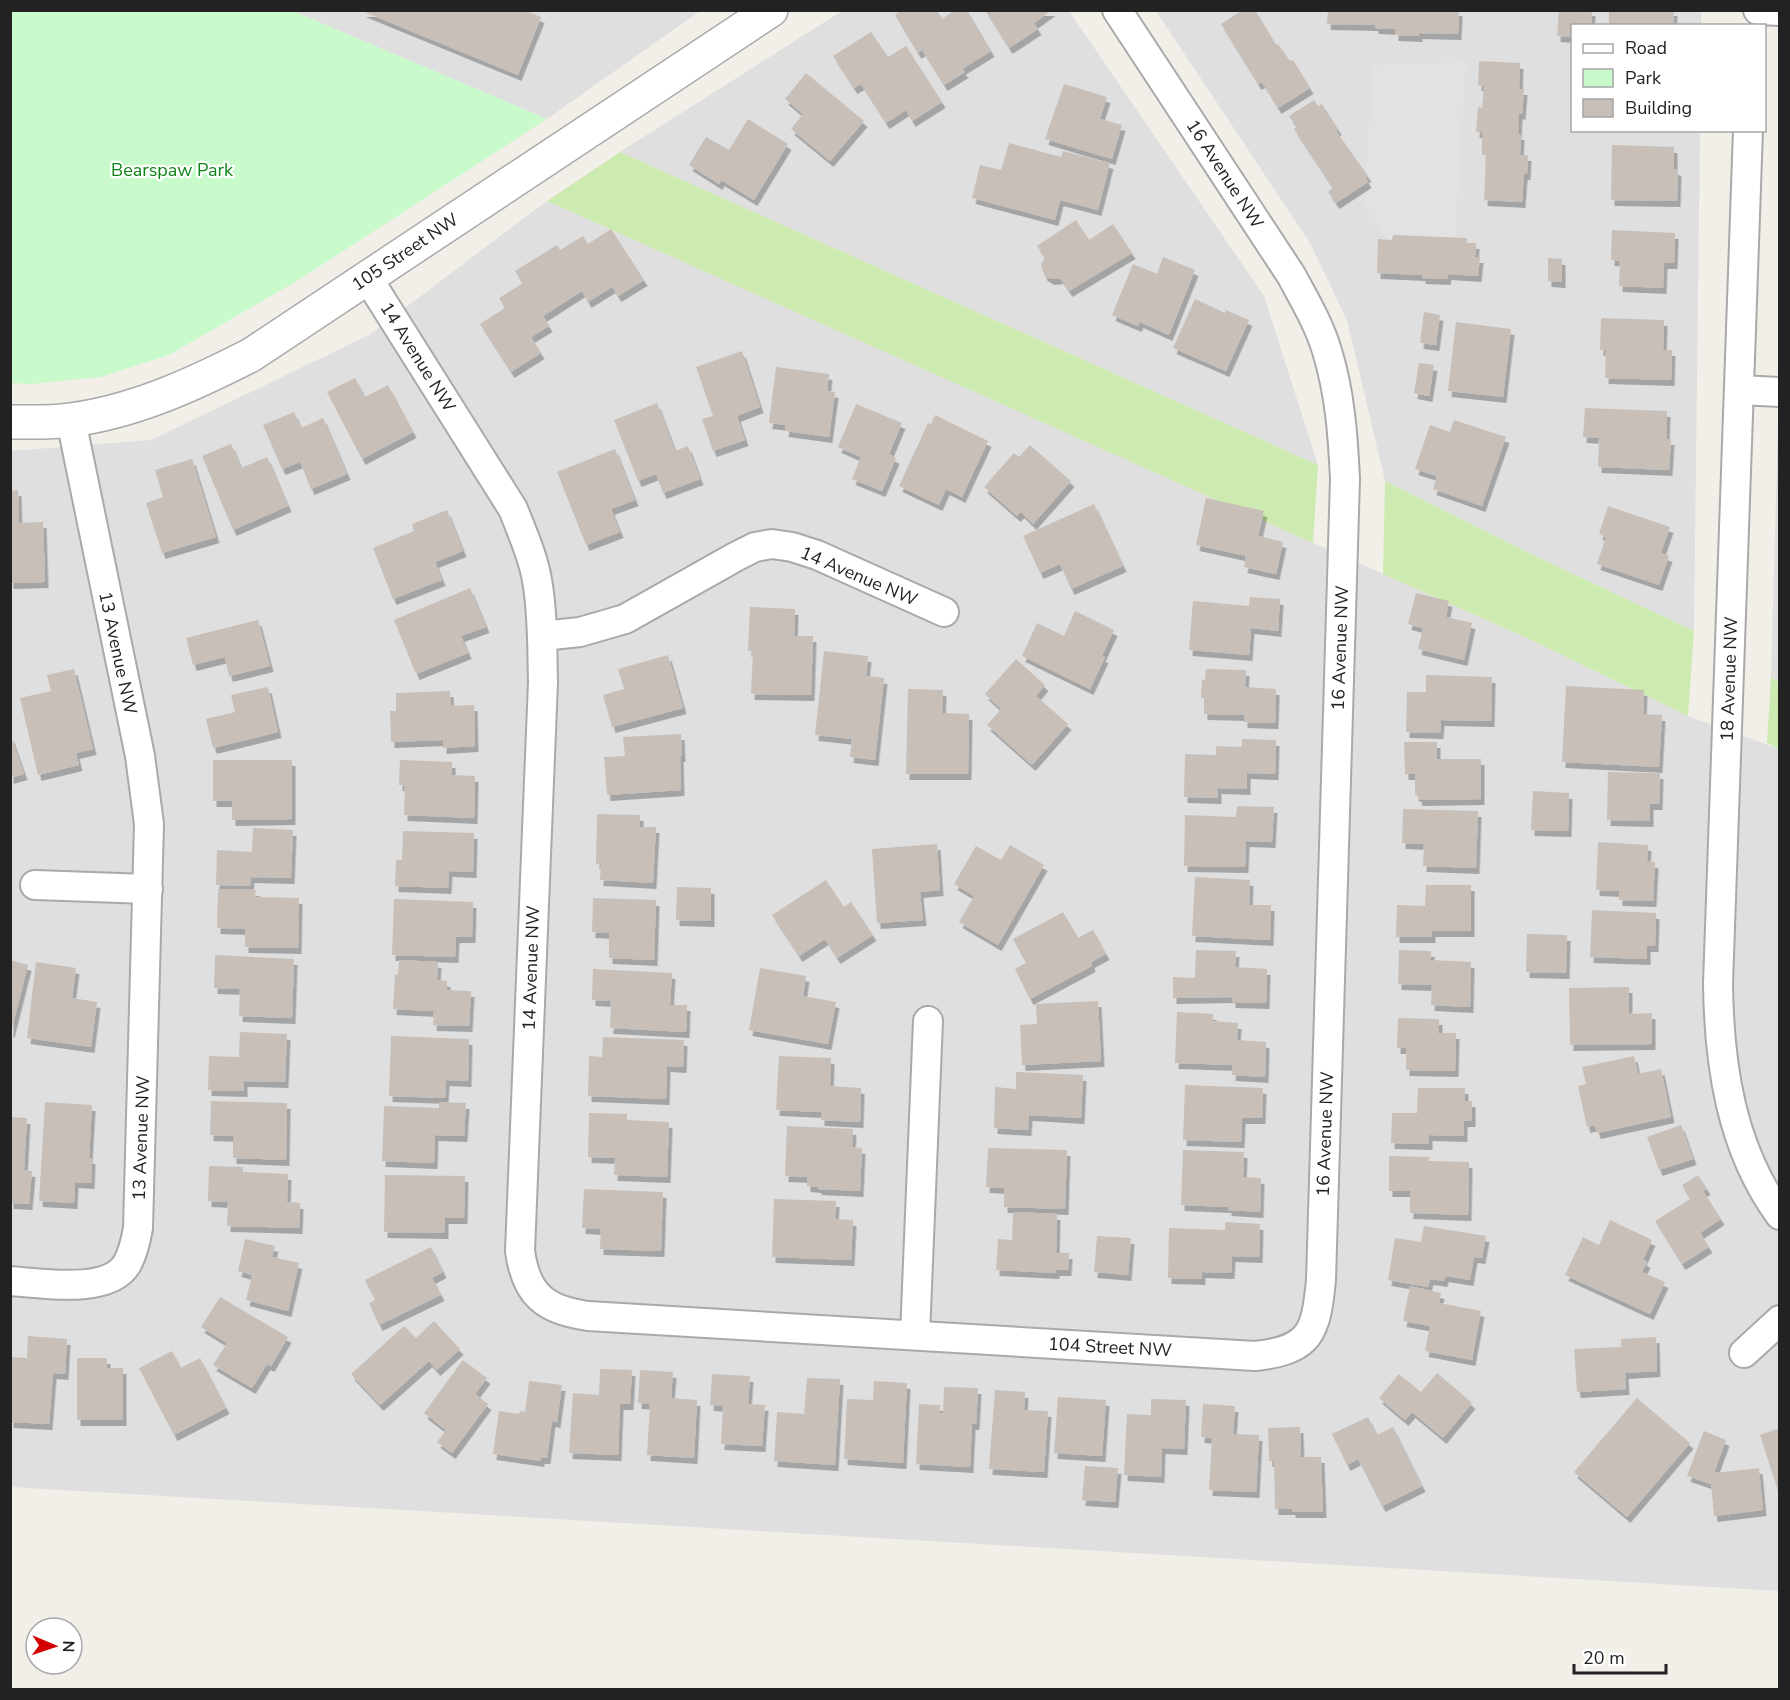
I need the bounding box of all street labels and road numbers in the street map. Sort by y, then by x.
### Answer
street label: 16 Avenue NW [1181,115,1269,233]
street label: 105 Street NW [347,207,463,297]
street label: 14 Avenue NW [375,298,461,417]
street label: 14 Avenue NW [797,540,922,612]
street label: 16 Avenue NW [1326,585,1354,711]
street label: 13 Avenue NW [93,589,143,717]
street label: 18 Avenue NW [1715,616,1743,742]
street label: 14 Avenue NW [517,905,545,1031]
street label: 16 Avenue NW [1311,1071,1339,1197]
street label: 13 Avenue NW [127,1075,155,1201]
street label: 104 Street NW [1048,1332,1173,1362]

